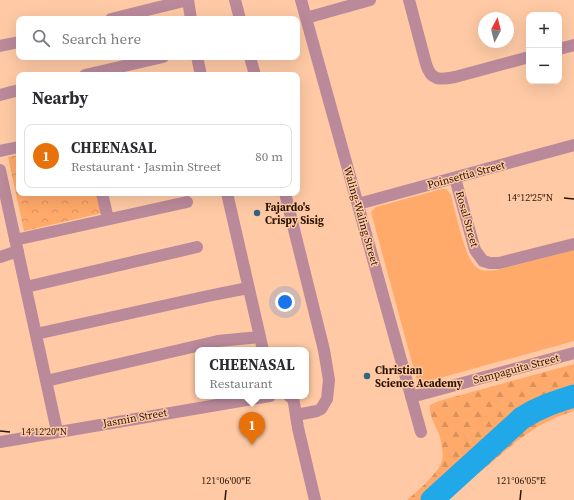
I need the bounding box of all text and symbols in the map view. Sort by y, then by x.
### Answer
north arrow [478,12,514,48]
map controls [526,12,562,84]
button: + [526,12,562,48]
search box [16,16,300,60]
icon: search [30,27,52,49]
text: Search here [62,28,141,49]
button: − [526,48,562,84]
text: Nearby [32,86,88,110]
text: CHEENASAL [71,137,156,158]
text: 1 [42,148,50,165]
text: 80 m [255,148,283,165]
street label: Poinsettia Street [426,157,507,193]
text: Restaurant · Jasmin Street [71,158,221,175]
street label: Waling-Waling Street [340,165,382,268]
street label: Rosal Street [452,189,482,249]
text: 14°12'25"N [507,191,553,204]
place label: Fajardo's Crispy Sisig [265,200,324,228]
marker: Fajardo's Crispy Sisig [252,208,262,218]
your location [275,292,295,312]
popup [195,347,309,399]
street label: Sampaguita Street [471,350,561,388]
text: CHEENASAL [209,354,295,375]
place label: Christian Science Academy [375,363,463,391]
marker: Christian Science Academy [362,371,372,381]
text: Restaurant [209,375,272,392]
street label: Jasmin Street [101,405,169,431]
pin: 1 [239,412,265,445]
text: 14°12'20"N [21,425,67,438]
text: 121°06'00"E [201,474,251,487]
text: 121°06'05"E [496,474,546,487]

